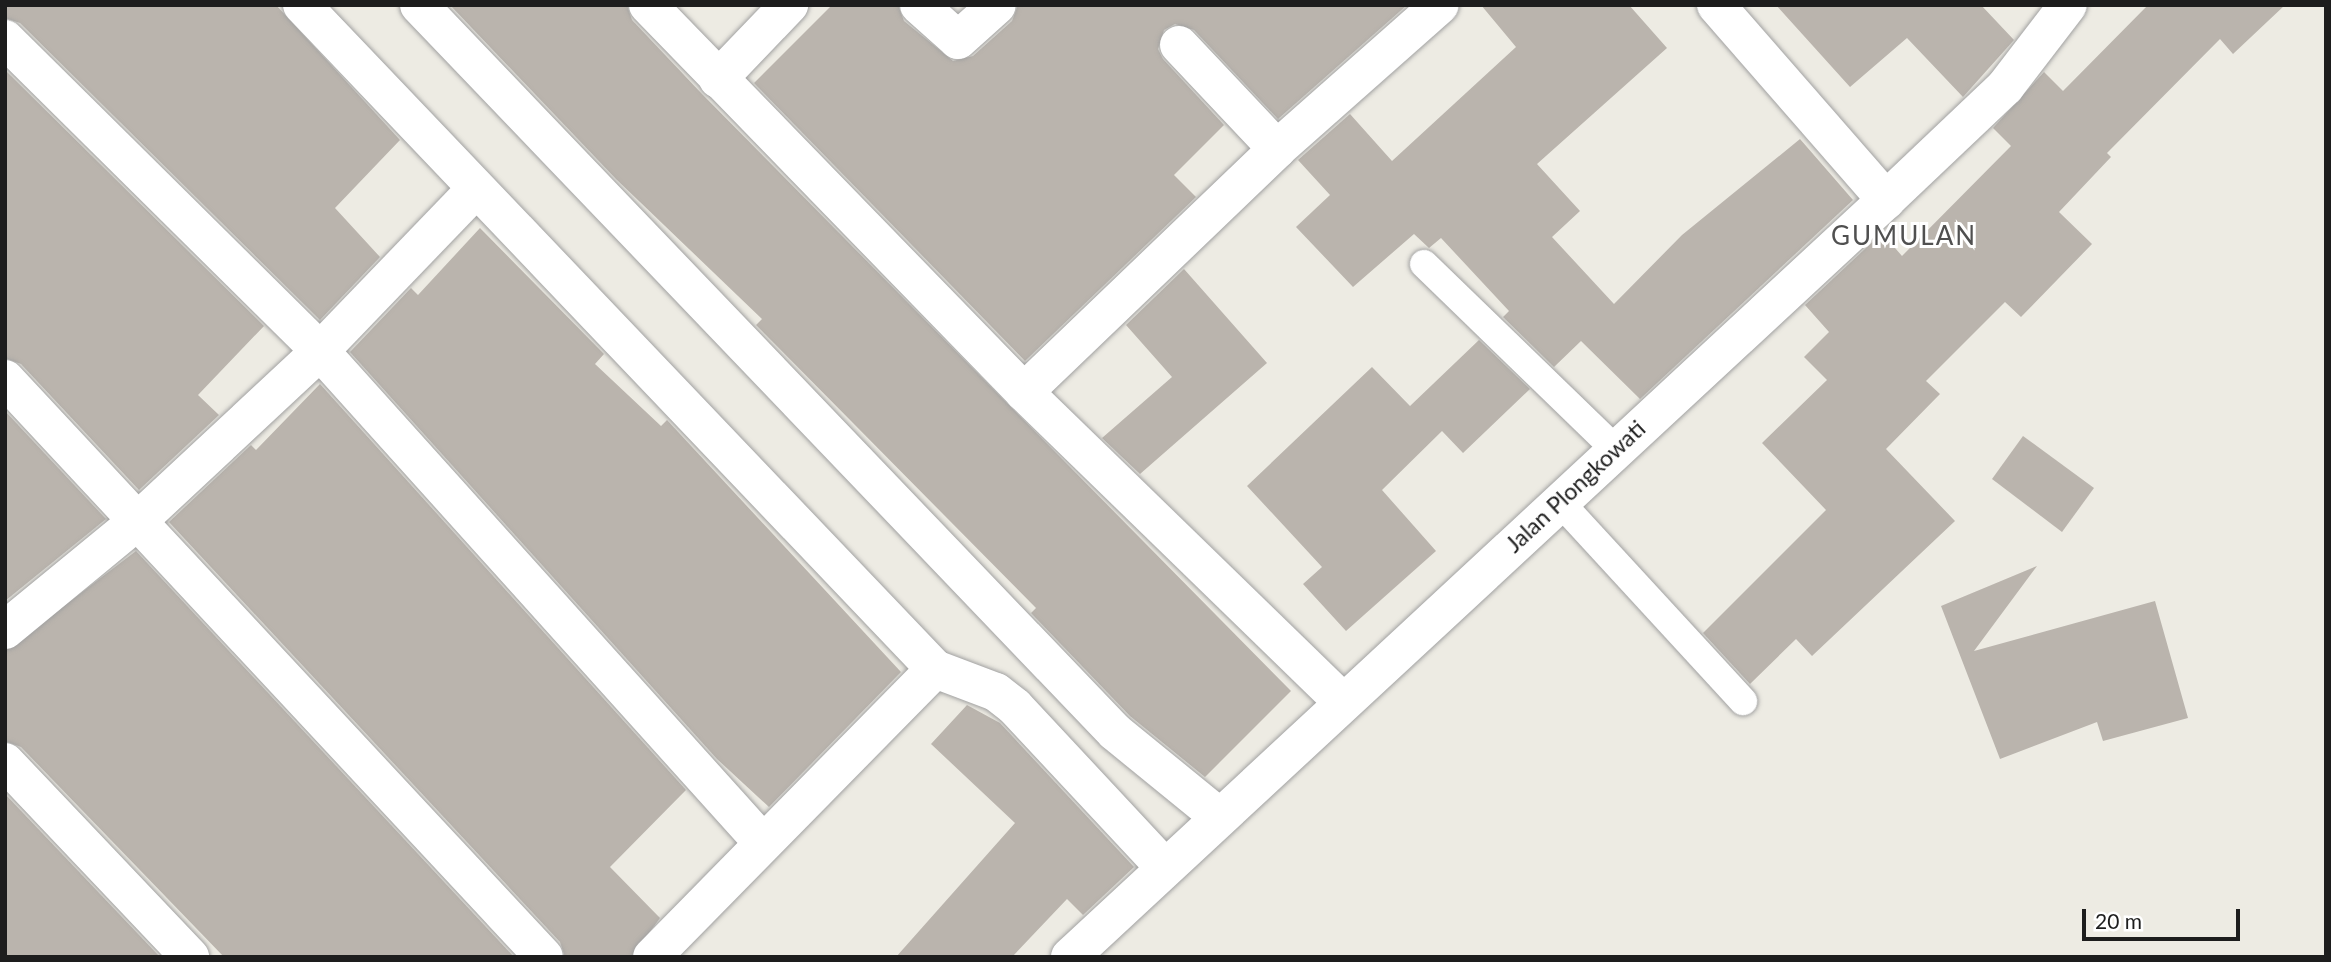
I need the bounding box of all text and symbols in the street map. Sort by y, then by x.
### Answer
district label: GUMULAN [1832,220,1976,252]
street label: Jalan Plongkowati [1500,414,1650,558]
scale bar [2086,895,2244,939]
text: 20 m [2095,908,2142,933]

